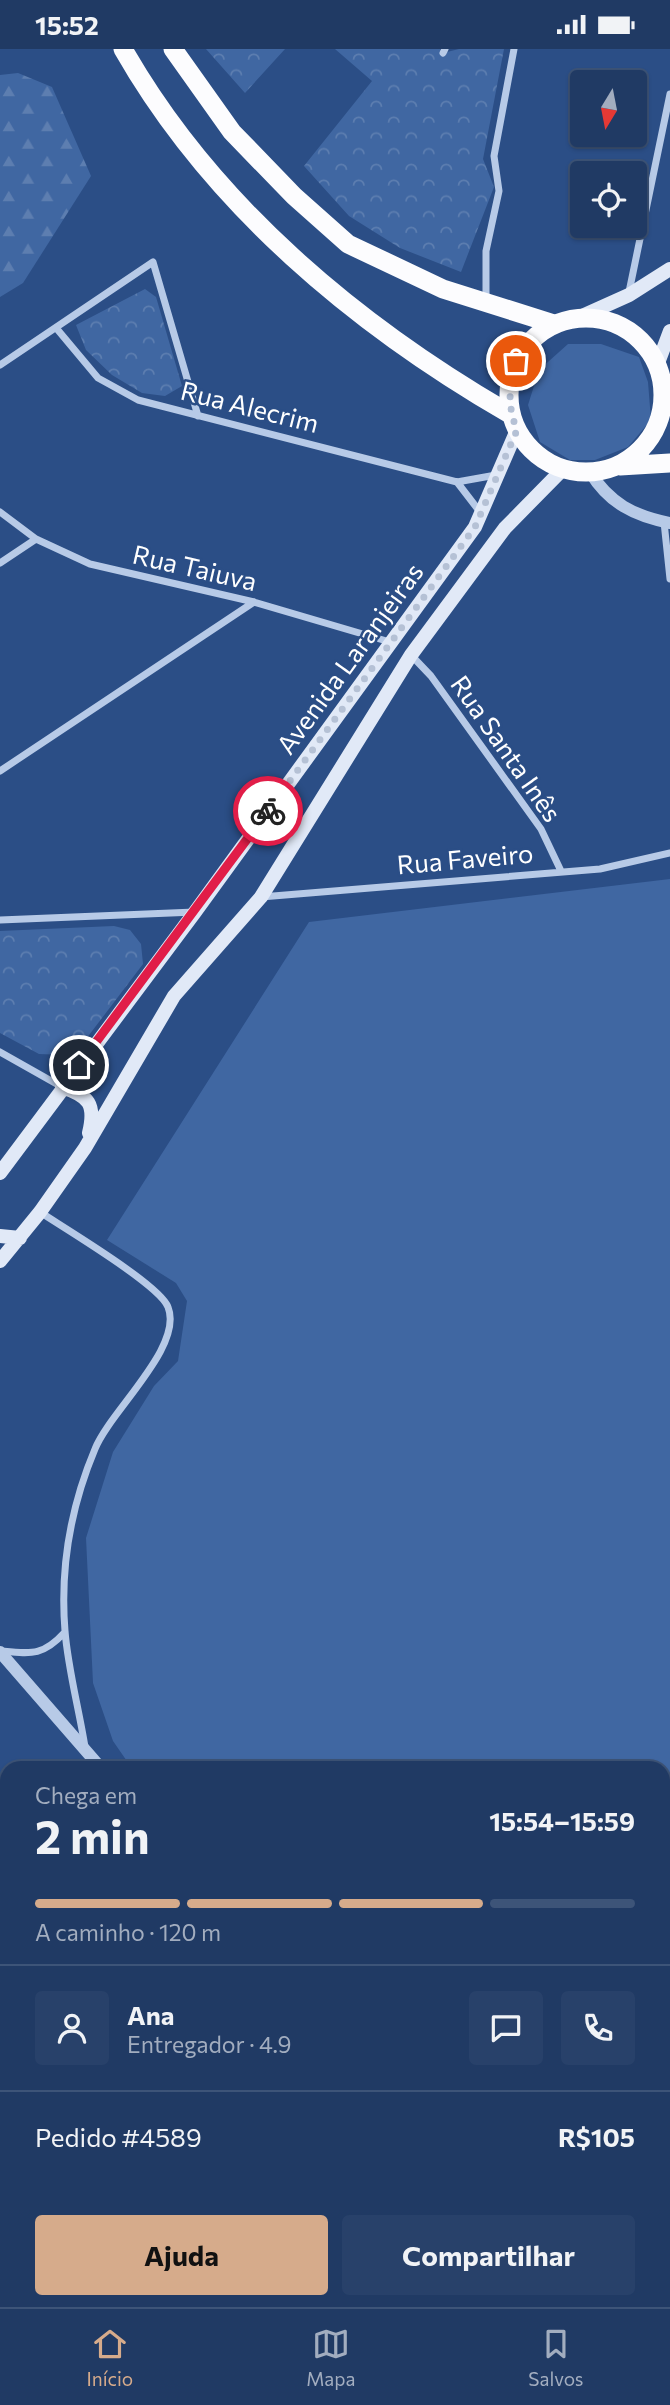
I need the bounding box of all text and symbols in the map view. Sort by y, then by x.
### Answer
text: 15:52 [35,9,99,40]
north arrow [570,70,648,147]
map controls [570,70,647,238]
button: locate [570,161,647,238]
pin [486,331,546,391]
icon: bag [497,342,535,380]
street label: Rua Alecrim [178,374,322,438]
street label: Rua Taiuva [130,538,260,596]
street label: Avenida Laranjeiras [269,556,429,760]
street label: Rua Santa Inês [445,669,569,827]
courier [233,776,303,846]
icon: bike [249,792,287,830]
street label: Rua Faveiro [395,837,535,879]
pin [49,1035,109,1095]
icon: home [60,1046,98,1084]
text: Chega em [35,1781,137,1809]
text: 15:54–15:59 [489,1805,635,1836]
text: 2 min [35,1807,150,1863]
text: A caminho · 120 m [35,1918,221,1946]
button: person [35,1991,109,2065]
button: chat [469,1991,543,2065]
button: phone [561,1991,635,2065]
text: Ana [127,1999,174,2030]
text: Entregador · 4.9 [127,2030,292,2058]
text: Pedido #4589 [35,2121,202,2152]
text: R$105 [558,2121,635,2152]
button: Ajuda [35,2215,328,2295]
button: Compartilhar [342,2215,635,2295]
tab: Início [87,2325,133,2390]
tab: Mapa [306,2325,355,2390]
tab: Salvos [528,2325,583,2390]

